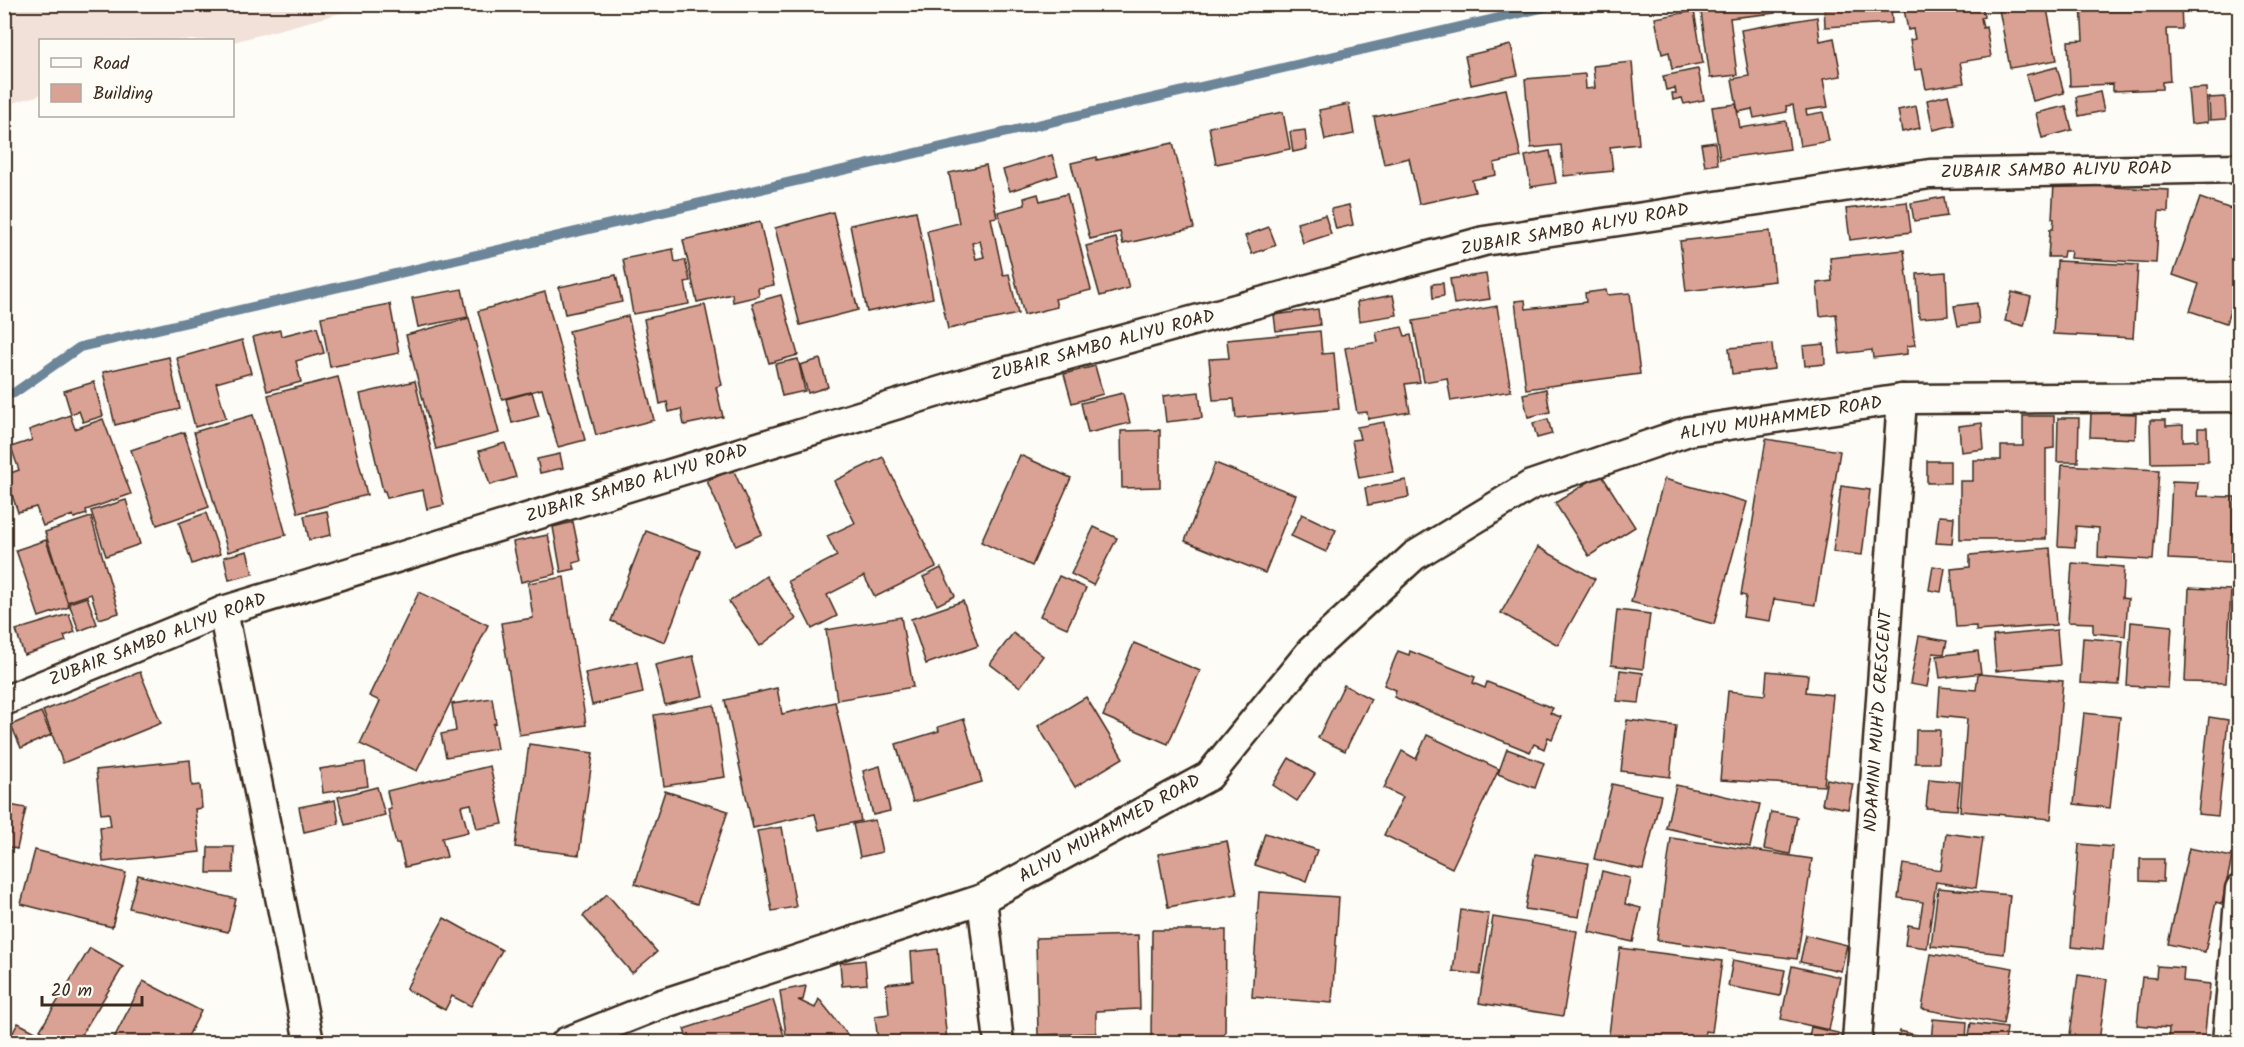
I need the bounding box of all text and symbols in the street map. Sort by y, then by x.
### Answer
legend [39,39,234,117]
text: Road [93,50,130,79]
text: Building [93,80,153,109]
street label: ZUBAIR SAMBO ALIYU ROAD [1940,154,2172,188]
street label: ZUBAIR SAMBO ALIYU ROAD [1459,196,1692,264]
street label: ZUBAIR SAMBO ALIYU ROAD [988,302,1219,390]
street label: ALIYU MUHAMMED ROAD [1678,389,1885,449]
street label: ZUBAIR SAMBO ALIYU ROAD [522,436,752,532]
street label: ZUBAIR SAMBO ALIYU ROAD [45,585,271,695]
street label: NDAMINI MUH'D CRESCENT [1857,608,1901,833]
street label: ALIYU MUHAMMED ROAD [1014,767,1207,891]
scale bar [42,969,142,1007]
text: 20 m [51,977,92,1006]

